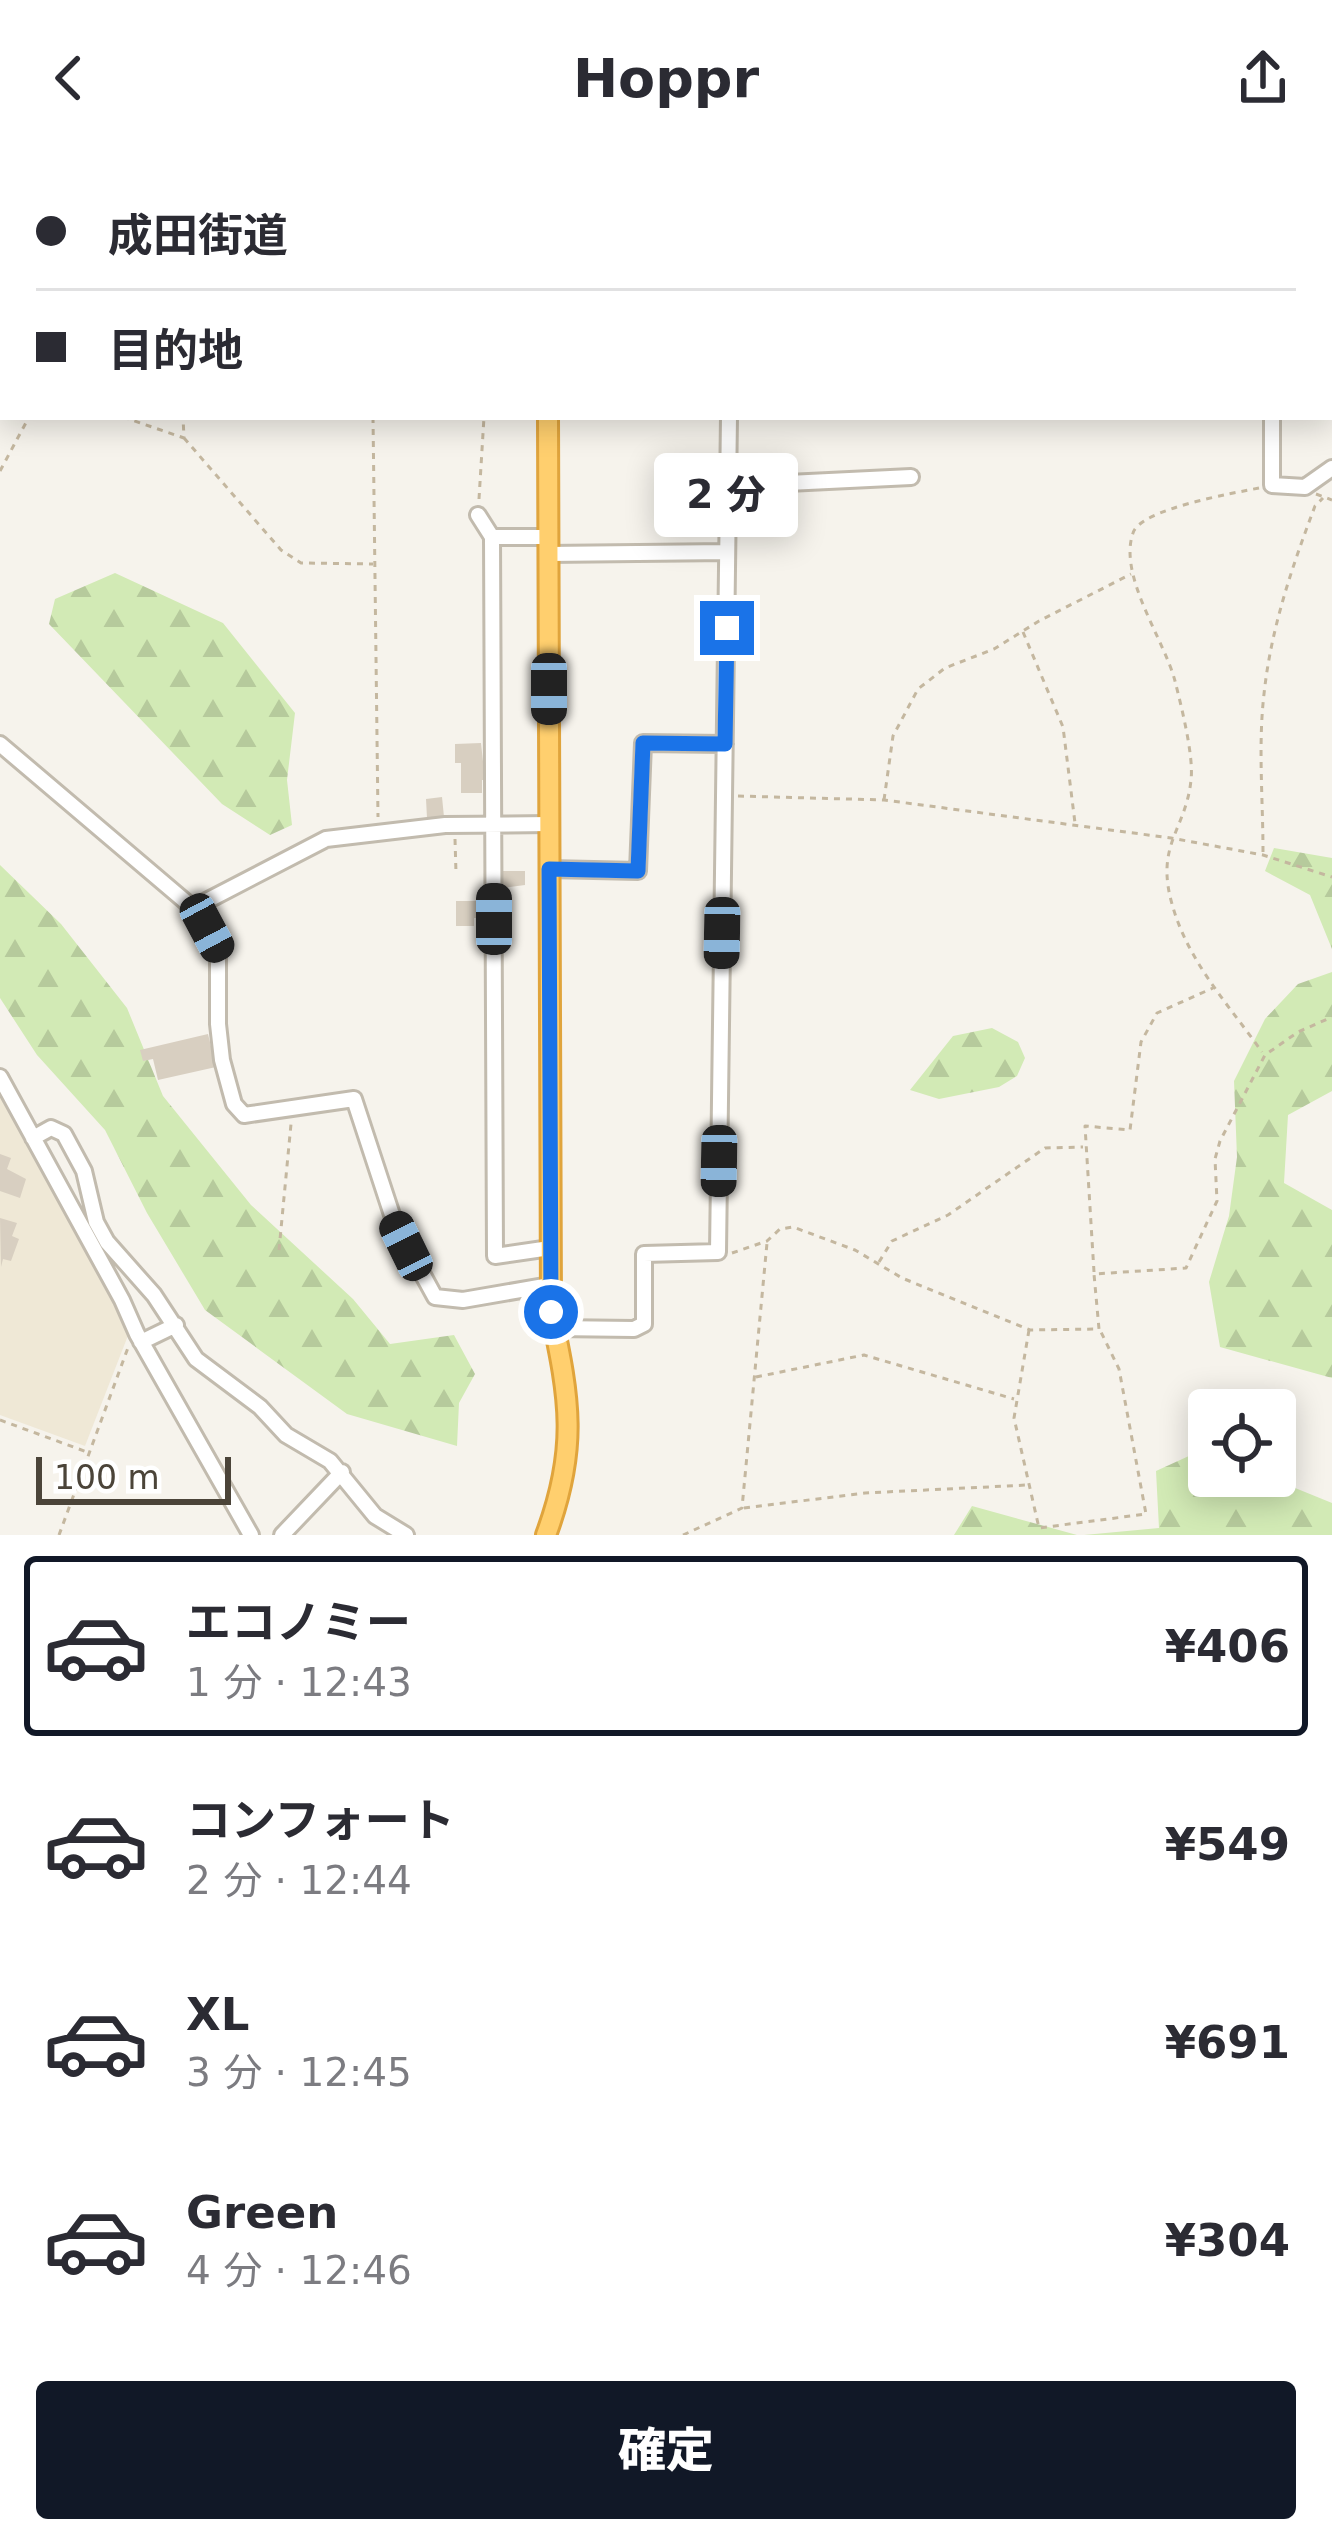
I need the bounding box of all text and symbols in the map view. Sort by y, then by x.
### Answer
icon: back [36,45,102,111]
icon: share [1230,45,1296,111]
text: Hoppr [573,47,759,110]
text: 成田街道 [108,209,288,262]
text: 目的地 [108,324,243,377]
callout: 2 分 [655,454,799,538]
text: 2 分 [686,472,766,517]
route end [700,601,754,655]
car [531,653,567,725]
car [476,883,512,955]
car [174,888,240,968]
car [703,897,741,969]
car [700,1125,738,1197]
car [374,1206,438,1286]
route start [524,1285,578,1339]
map controls [1188,1389,1296,1497]
button: locate [1188,1389,1296,1497]
scale bar [36,1451,231,1504]
text: 100 m [54,1458,160,1497]
icon: car [42,1592,150,1700]
text: エコノミー [186,1596,411,1649]
text: ¥406 [1165,1620,1290,1673]
text: 1 分 · 12:43 [186,1660,412,1705]
icon: car [42,1790,150,1898]
text: コンフォート [186,1794,455,1847]
text: ¥549 [1165,1818,1290,1871]
text: 2 分 · 12:44 [186,1858,412,1903]
icon: car [42,1988,150,2096]
text: XL [186,1988,249,2041]
text: ¥691 [1165,2016,1290,2069]
text: 3 分 · 12:45 [186,2050,412,2095]
icon: car [42,2186,150,2294]
text: Green [186,2186,338,2239]
text: ¥304 [1165,2214,1290,2267]
text: 4 分 · 12:46 [186,2248,412,2293]
button: 確定 [36,2381,1296,2519]

